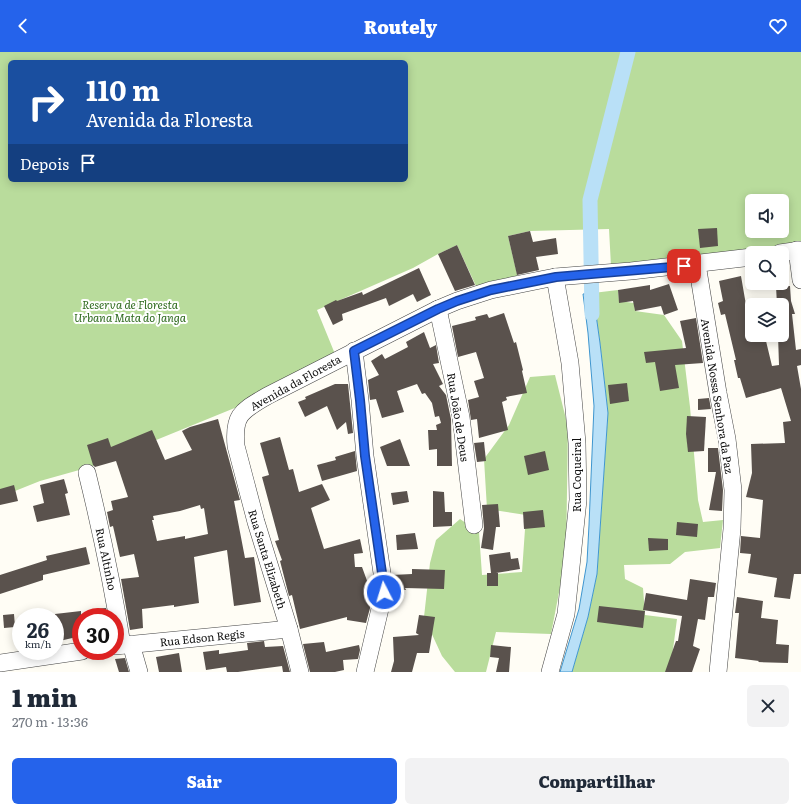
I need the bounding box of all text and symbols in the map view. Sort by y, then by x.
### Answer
text: Routely [364,13,437,40]
icon: back [12,15,34,37]
icon: heart [767,15,789,37]
text: 110 m [86,68,160,110]
icon: right [20,76,72,128]
text: Avenida da Floresta [86,106,253,133]
text: Depois [20,152,69,175]
icon: arrive [77,152,99,174]
map controls [745,194,789,342]
button: sound [745,194,789,238]
button: search [745,246,789,290]
pin [667,249,701,283]
icon: arrive [673,255,695,277]
park label: Reserva de Floresta Urbana Mata do Janga [74,296,187,325]
button: layers [745,298,789,342]
street label: Avenida Nossa Senhora da Paz [698,317,738,475]
street label: Avenida da Floresta [247,350,343,414]
street label: Rua João de Deus [444,371,474,463]
street label: Rua Coqueiral [568,438,584,512]
street label: Rua Santa Elizabeth [245,507,291,611]
street label: Rua Altinho [93,526,121,592]
position arrow [363,571,405,613]
speed limit sign: 30 [72,608,124,660]
text: 26 [27,614,49,644]
street label: Rua Edson Regis [159,625,245,649]
text: km/h [25,636,51,651]
text: 1 min [12,679,77,714]
button: close [747,685,789,727]
text: 270 m · 13:36 [12,712,88,731]
button: Sair [12,758,397,804]
button: Compartilhar [405,758,789,804]

